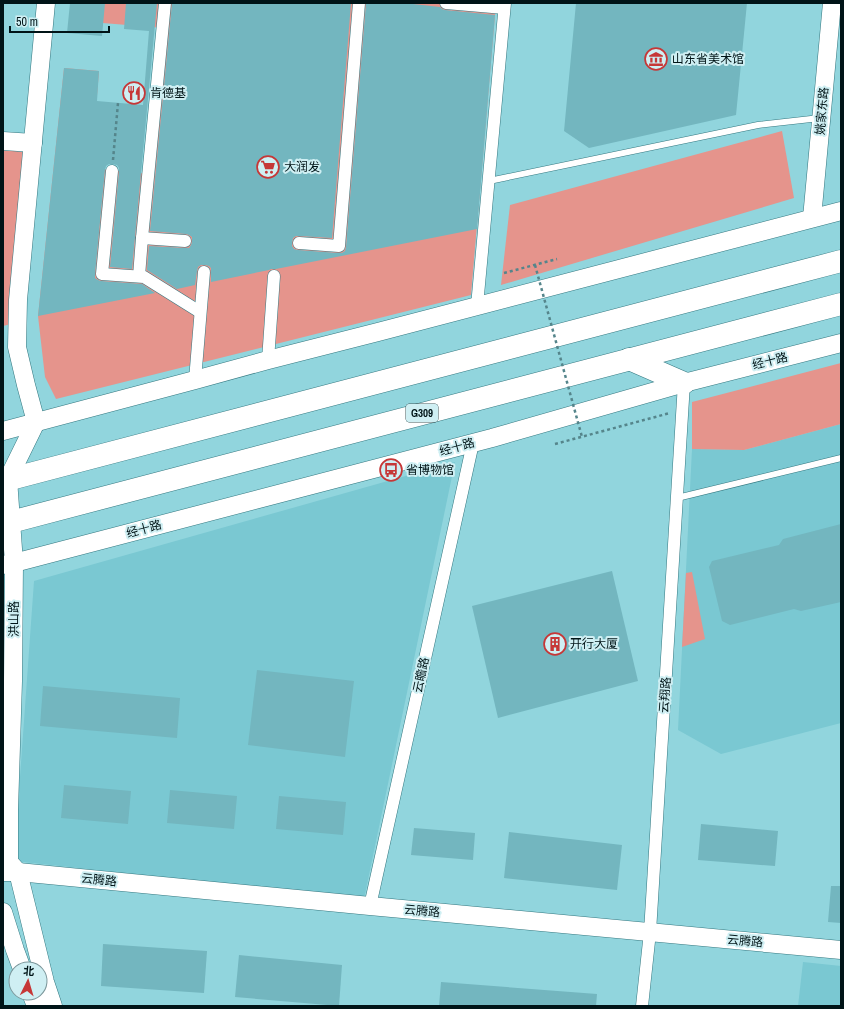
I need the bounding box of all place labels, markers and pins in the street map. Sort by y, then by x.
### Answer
museum icon: 山东省美术馆 [643,46,669,72]
place label: 山东省美术馆 [672,51,744,67]
restaurant icon: 肯德基 [121,80,147,106]
place label: 肯德基 [150,85,186,101]
supermarket icon: 大润发 [255,154,281,180]
place label: 大润发 [284,159,320,175]
bus stop icon: 省博物馆 [378,457,404,483]
place label: 省博物馆 [406,462,454,478]
building icon: 开行大厦 [542,631,568,657]
place label: 开行大厦 [570,636,618,652]

